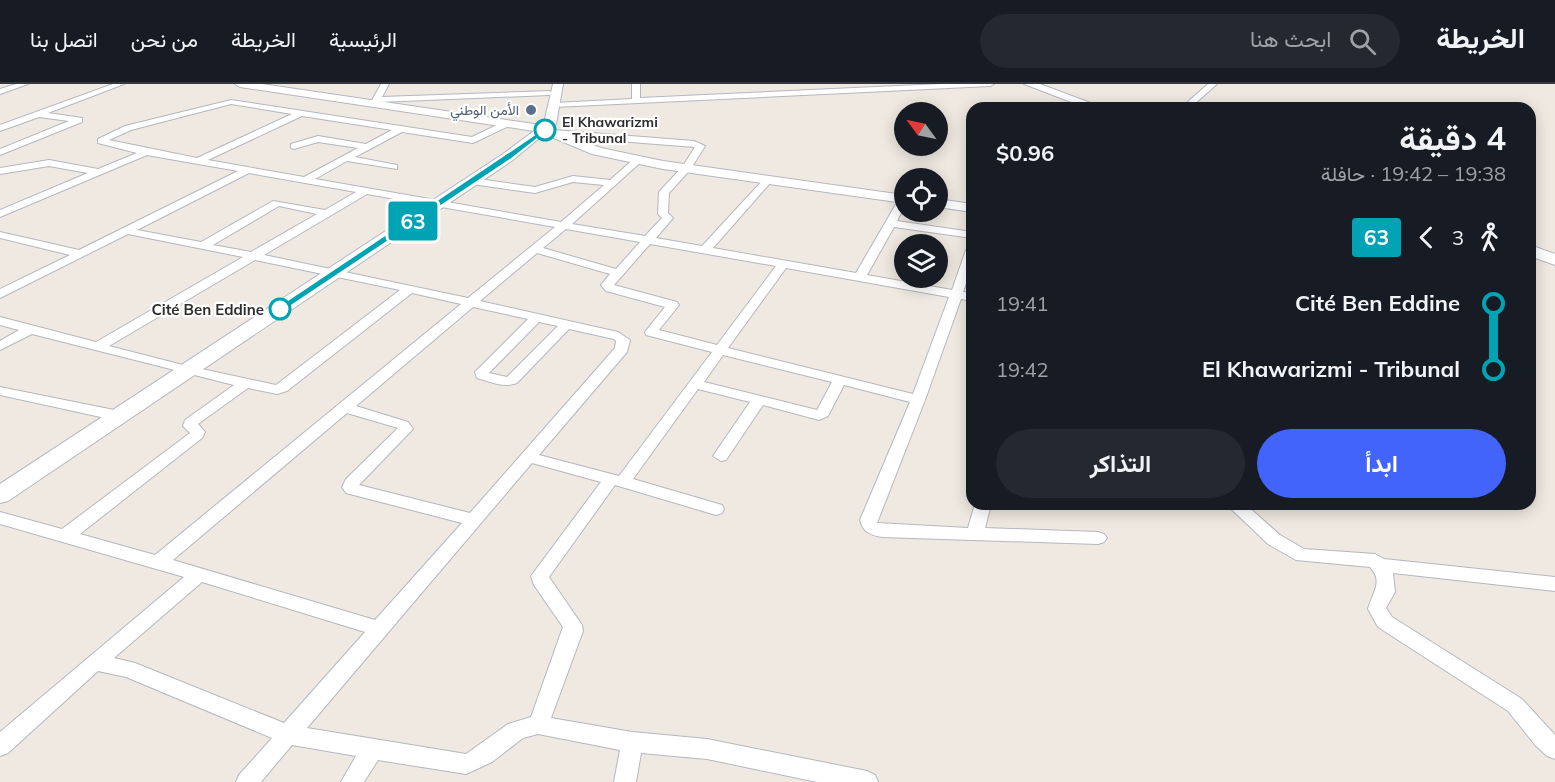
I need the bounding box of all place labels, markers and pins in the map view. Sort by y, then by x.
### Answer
place label: الأمن الوطني [450,101,519,122]
marker: الأمن الوطني [524,103,538,117]
place label: El Khawarizmi - Tribunal [562,113,658,147]
marker: El Khawarizmi - Tribunal [534,119,556,141]
marker: Cité Ben Eddine [269,298,291,320]
place label: Cité Ben Eddine [151,300,264,319]

